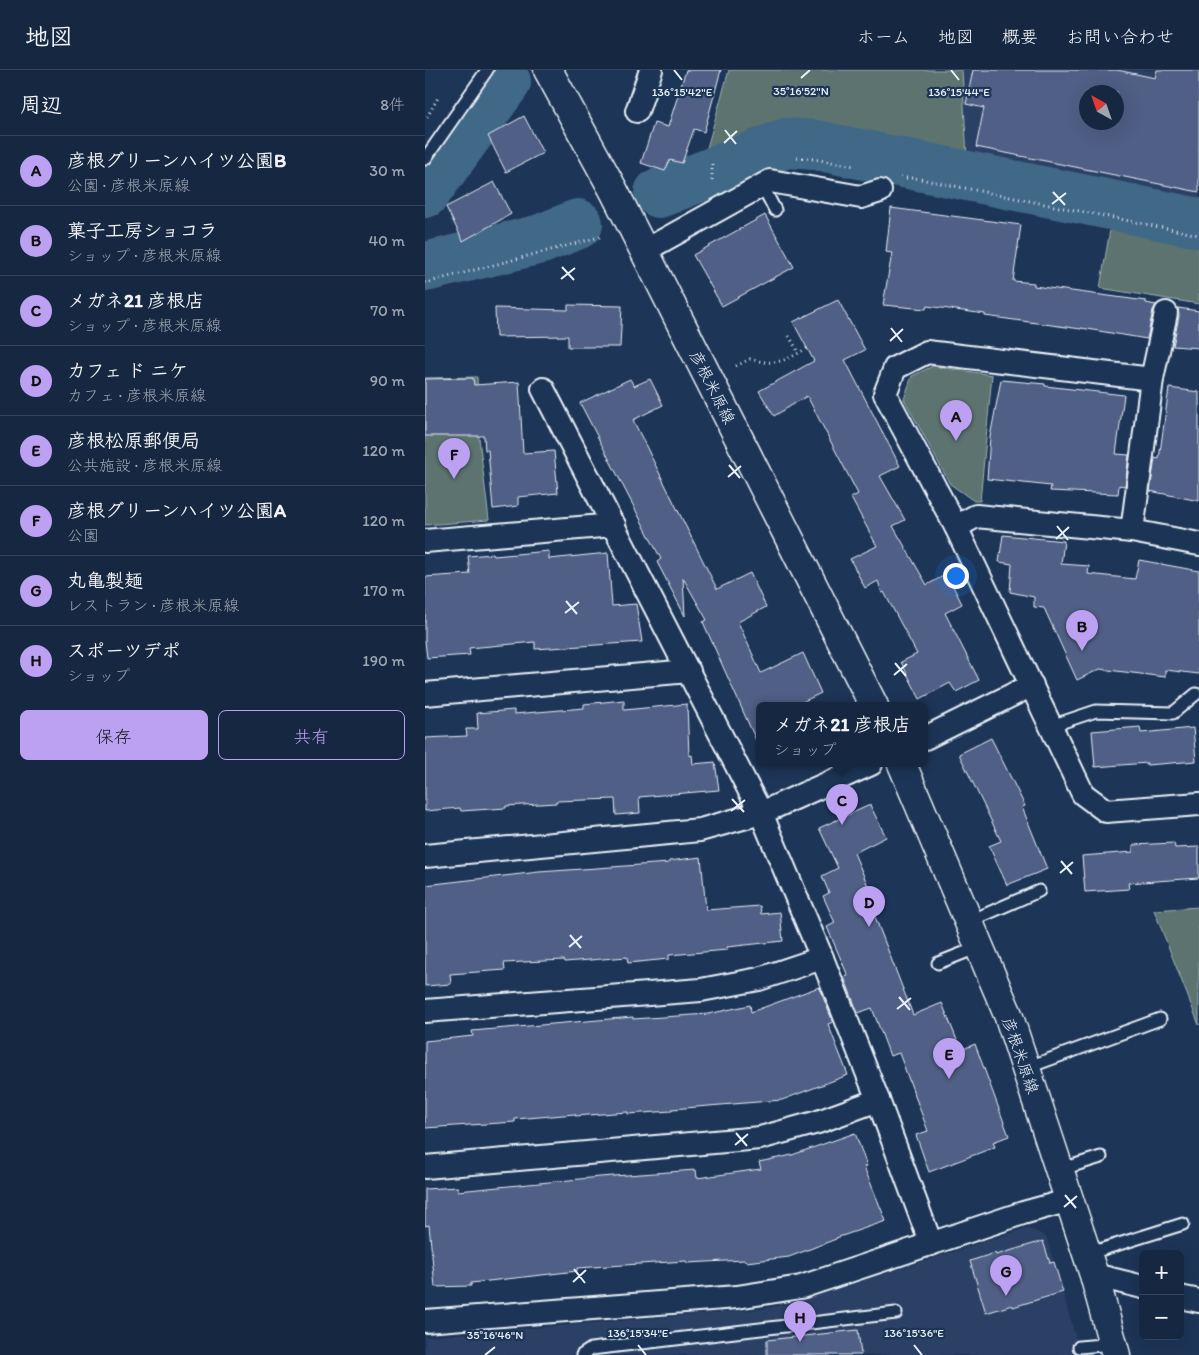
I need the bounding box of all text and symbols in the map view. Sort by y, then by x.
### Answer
text: 地図 [25,22,73,51]
text: ホーム [857,26,910,48]
text: 地図 [938,26,974,48]
text: 概要 [1002,26,1038,48]
text: お問い合わせ [1066,26,1174,48]
text: 35°16'52"N [773,84,829,98]
text: 136°15'42"E [652,85,713,99]
text: 136°15'44"E [928,85,990,99]
north arrow [1079,85,1124,130]
text: 周辺 [20,92,62,117]
text: 8件 [380,95,405,114]
text: 彦根グリーンハイツ公園B [67,149,286,172]
text: A [31,161,41,180]
text: 30 m [369,161,405,180]
text: 公園 · 彦根米原線 [67,176,190,195]
text: 菓子工房ショコラ [67,219,217,242]
text: B [31,231,41,250]
text: 40 m [368,231,405,250]
text: ショップ · 彦根米原線 [67,246,221,265]
text: メガネ21 彦根店 [67,289,204,312]
text: C [31,301,41,320]
text: 70 m [370,301,405,320]
text: ショップ · 彦根米原線 [67,316,221,335]
street label: 彦根米原線 [686,347,739,427]
text: カフェ ド ニケ [67,359,188,382]
text: D [31,371,41,390]
text: 90 m [370,371,405,390]
text: カフェ · 彦根米原線 [67,386,206,405]
pin: A [940,400,972,441]
text: 彦根松原郵便局 [67,429,200,452]
pin: F [438,438,470,479]
text: E [32,441,40,460]
text: 120 m [362,441,405,460]
text: 公共施設 · 彦根米原線 [67,456,222,475]
text: 彦根グリーンハイツ公園A [67,499,286,522]
text: F [32,511,40,530]
text: 120 m [362,511,405,530]
text: 公園 [67,526,99,545]
your location [943,563,969,589]
text: 丸亀製麺 [67,569,143,592]
text: G [30,581,42,600]
text: 170 m [363,581,405,600]
text: レストラン · 彦根米原線 [67,596,239,615]
pin: B [1066,610,1098,651]
text: スポーツデポ [67,639,181,662]
text: H [30,651,42,670]
text: 190 m [362,651,405,670]
text: ショップ [67,666,130,685]
popup [756,702,928,767]
button: 保存 [20,710,208,760]
button: 共有 [218,710,405,760]
text: メガネ21 彦根店 [773,713,911,736]
text: ショップ [773,740,837,759]
pin: C [826,784,858,825]
pin: D [853,886,885,927]
street label: 彦根米原線 [999,1014,1043,1096]
pin: E [933,1038,965,1079]
map controls [1139,1250,1184,1340]
button: + [1139,1250,1184,1295]
pin: G [990,1255,1022,1296]
button: − [1139,1295,1184,1340]
pin: H [784,1301,816,1342]
text: 136°15'34"E [608,1326,669,1340]
text: 136°15'36"E [884,1326,944,1340]
text: 35°16'46"N [467,1328,523,1342]

